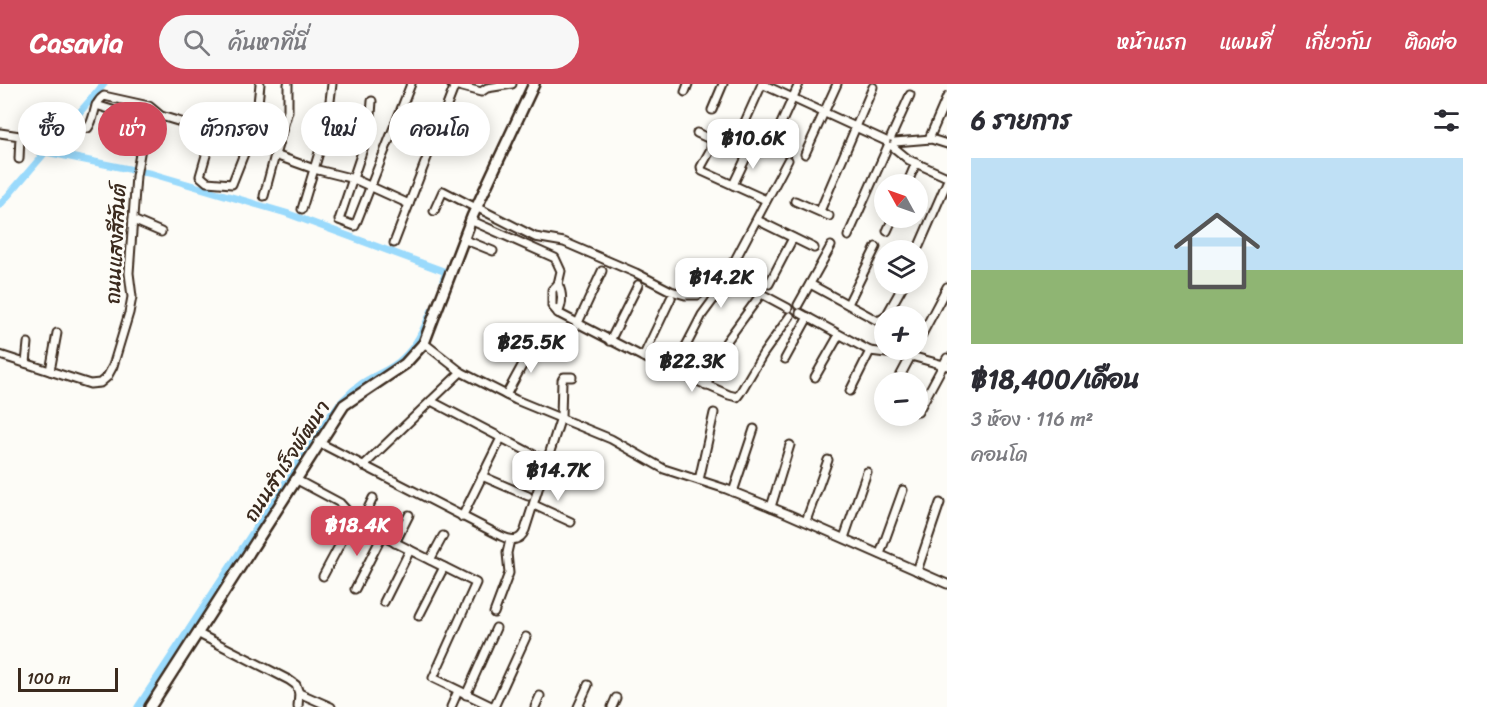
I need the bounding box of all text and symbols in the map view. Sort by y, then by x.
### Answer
search box [159,15,579,69]
text: Casavia [30,18,123,67]
text: ค้นหาที่นี่ [228,23,308,62]
text: หน้าแรก [1117,23,1187,61]
text: แผนที่ [1220,23,1272,61]
text: เกี่ยวกับ [1305,23,1372,61]
text: ติดต่อ [1405,23,1457,61]
icon: search [180,26,213,59]
text: 6 รายการ [971,97,1071,143]
chip: ซื้อ [18,102,86,156]
chip: เช่า [98,102,167,156]
chip: ตัวกรอง [179,102,289,156]
chip: ใหม่ [301,102,377,156]
chip: คอนโด [389,102,490,156]
icon: filters [1430,104,1463,137]
pin: ฿10.6K [704,119,802,170]
text: ฿10.6K [721,121,785,156]
north arrow [874,174,928,228]
map controls [874,174,928,426]
street label: ถนนแสงสีสันต์ [95,179,137,305]
icon: home [1163,197,1271,305]
button: layers [874,240,928,294]
pin: ฿14.2K [672,258,770,309]
text: ฿14.2K [689,260,753,295]
button: + [874,306,928,360]
pin: ฿25.5K [482,323,580,374]
text: ฿25.5K [498,325,565,360]
pin: ฿22.3K [643,342,741,393]
text: ฿22.3K [659,344,725,379]
text: ฿18,400/เดือน [971,356,1140,402]
button: − [874,372,928,426]
street label: ถนนสำเร็จพัฒนา [234,393,340,529]
text: 3 ห้อง · 116 m² [971,402,1093,437]
text: คอนโด [971,437,1028,472]
pin: ฿14.7K [509,451,607,502]
text: ฿14.7K [526,453,590,488]
pin: ฿18.4K [308,506,406,557]
text: ฿18.4K [325,508,389,543]
text: 100 m [27,664,71,693]
scale bar [18,665,118,692]

